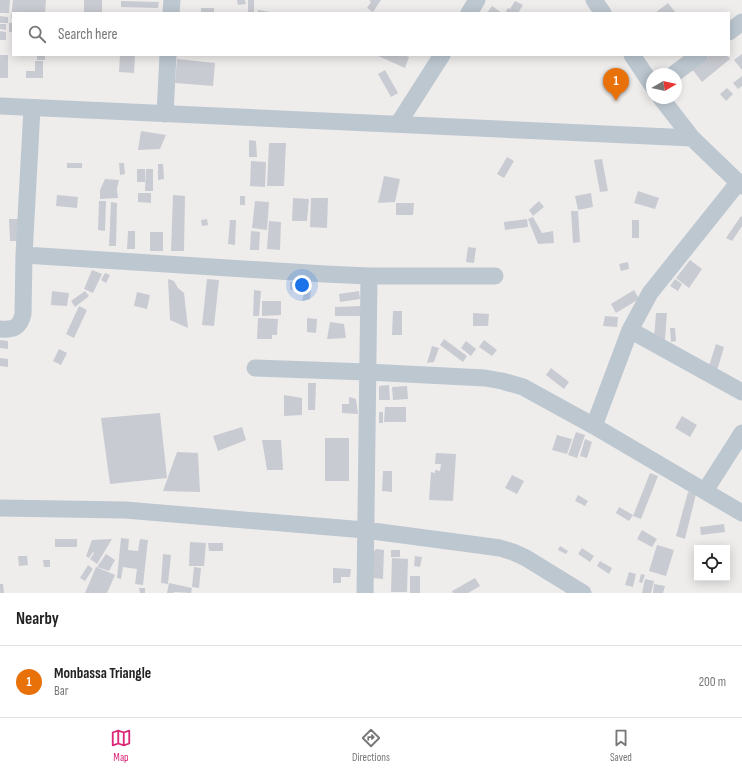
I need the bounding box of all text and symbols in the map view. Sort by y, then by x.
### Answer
search box [12,12,730,56]
icon: search [26,23,48,45]
text: Search here [58,25,118,44]
pin: 1 [603,68,629,101]
north arrow [646,68,682,104]
your location [292,275,312,295]
map controls [694,545,730,581]
button: locate [694,545,730,581]
text: Nearby [16,609,59,629]
text: Monbassa Triangle [54,664,151,683]
text: 1 [26,674,32,690]
text: 200 m [699,674,726,690]
text: Bar [54,683,69,699]
tab: Map [110,727,132,764]
tab: Directions [352,727,390,764]
tab: Saved [610,727,632,764]

